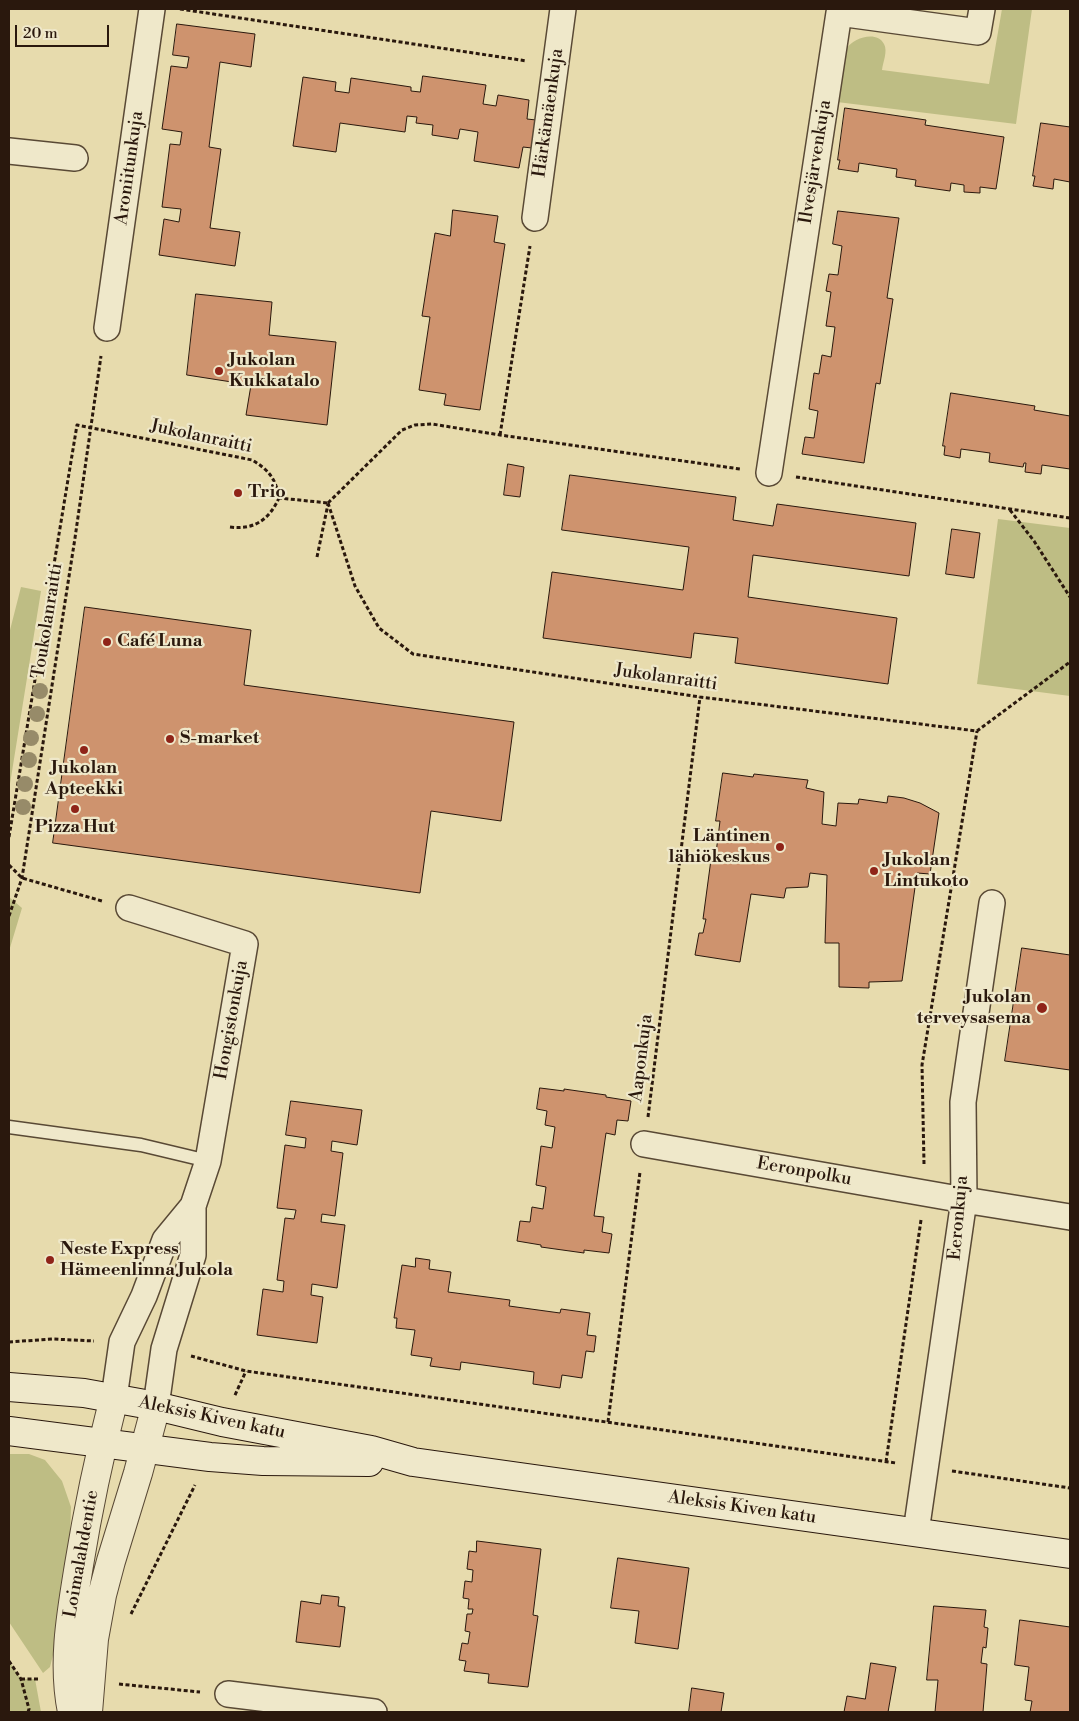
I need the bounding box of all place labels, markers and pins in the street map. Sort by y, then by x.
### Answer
place label: Jukolan Kukkatalo [229,350,320,392]
marker: Jukolan Kukkatalo [213,365,225,377]
place label: Trio [248,482,286,504]
marker: Trio [232,487,244,499]
place label: Café Luna [117,631,202,653]
marker: Café Luna [101,636,113,648]
place label: S-market [180,728,259,750]
marker: S-market [164,733,176,745]
marker: Jukolan Apteekki [78,744,90,756]
place label: Jukolan Apteekki [45,758,123,801]
marker: Pizza Hut [69,803,81,815]
place label: Pizza Hut [35,817,115,839]
place label: Läntinen lähiökeskus [668,826,770,869]
marker: Läntinen lähiökeskus [774,841,786,853]
place label: Jukolan Lintukoto [884,850,969,892]
marker: Jukolan Lintukoto [868,865,880,877]
place label: Jukolan terveysasema [917,987,1031,1030]
marker: Jukolan terveysasema [1035,1001,1049,1015]
place label: Neste Express Hämeenlinna Jukola [60,1239,233,1282]
marker: Neste Express Hämeenlinna Jukola [44,1254,56,1266]

